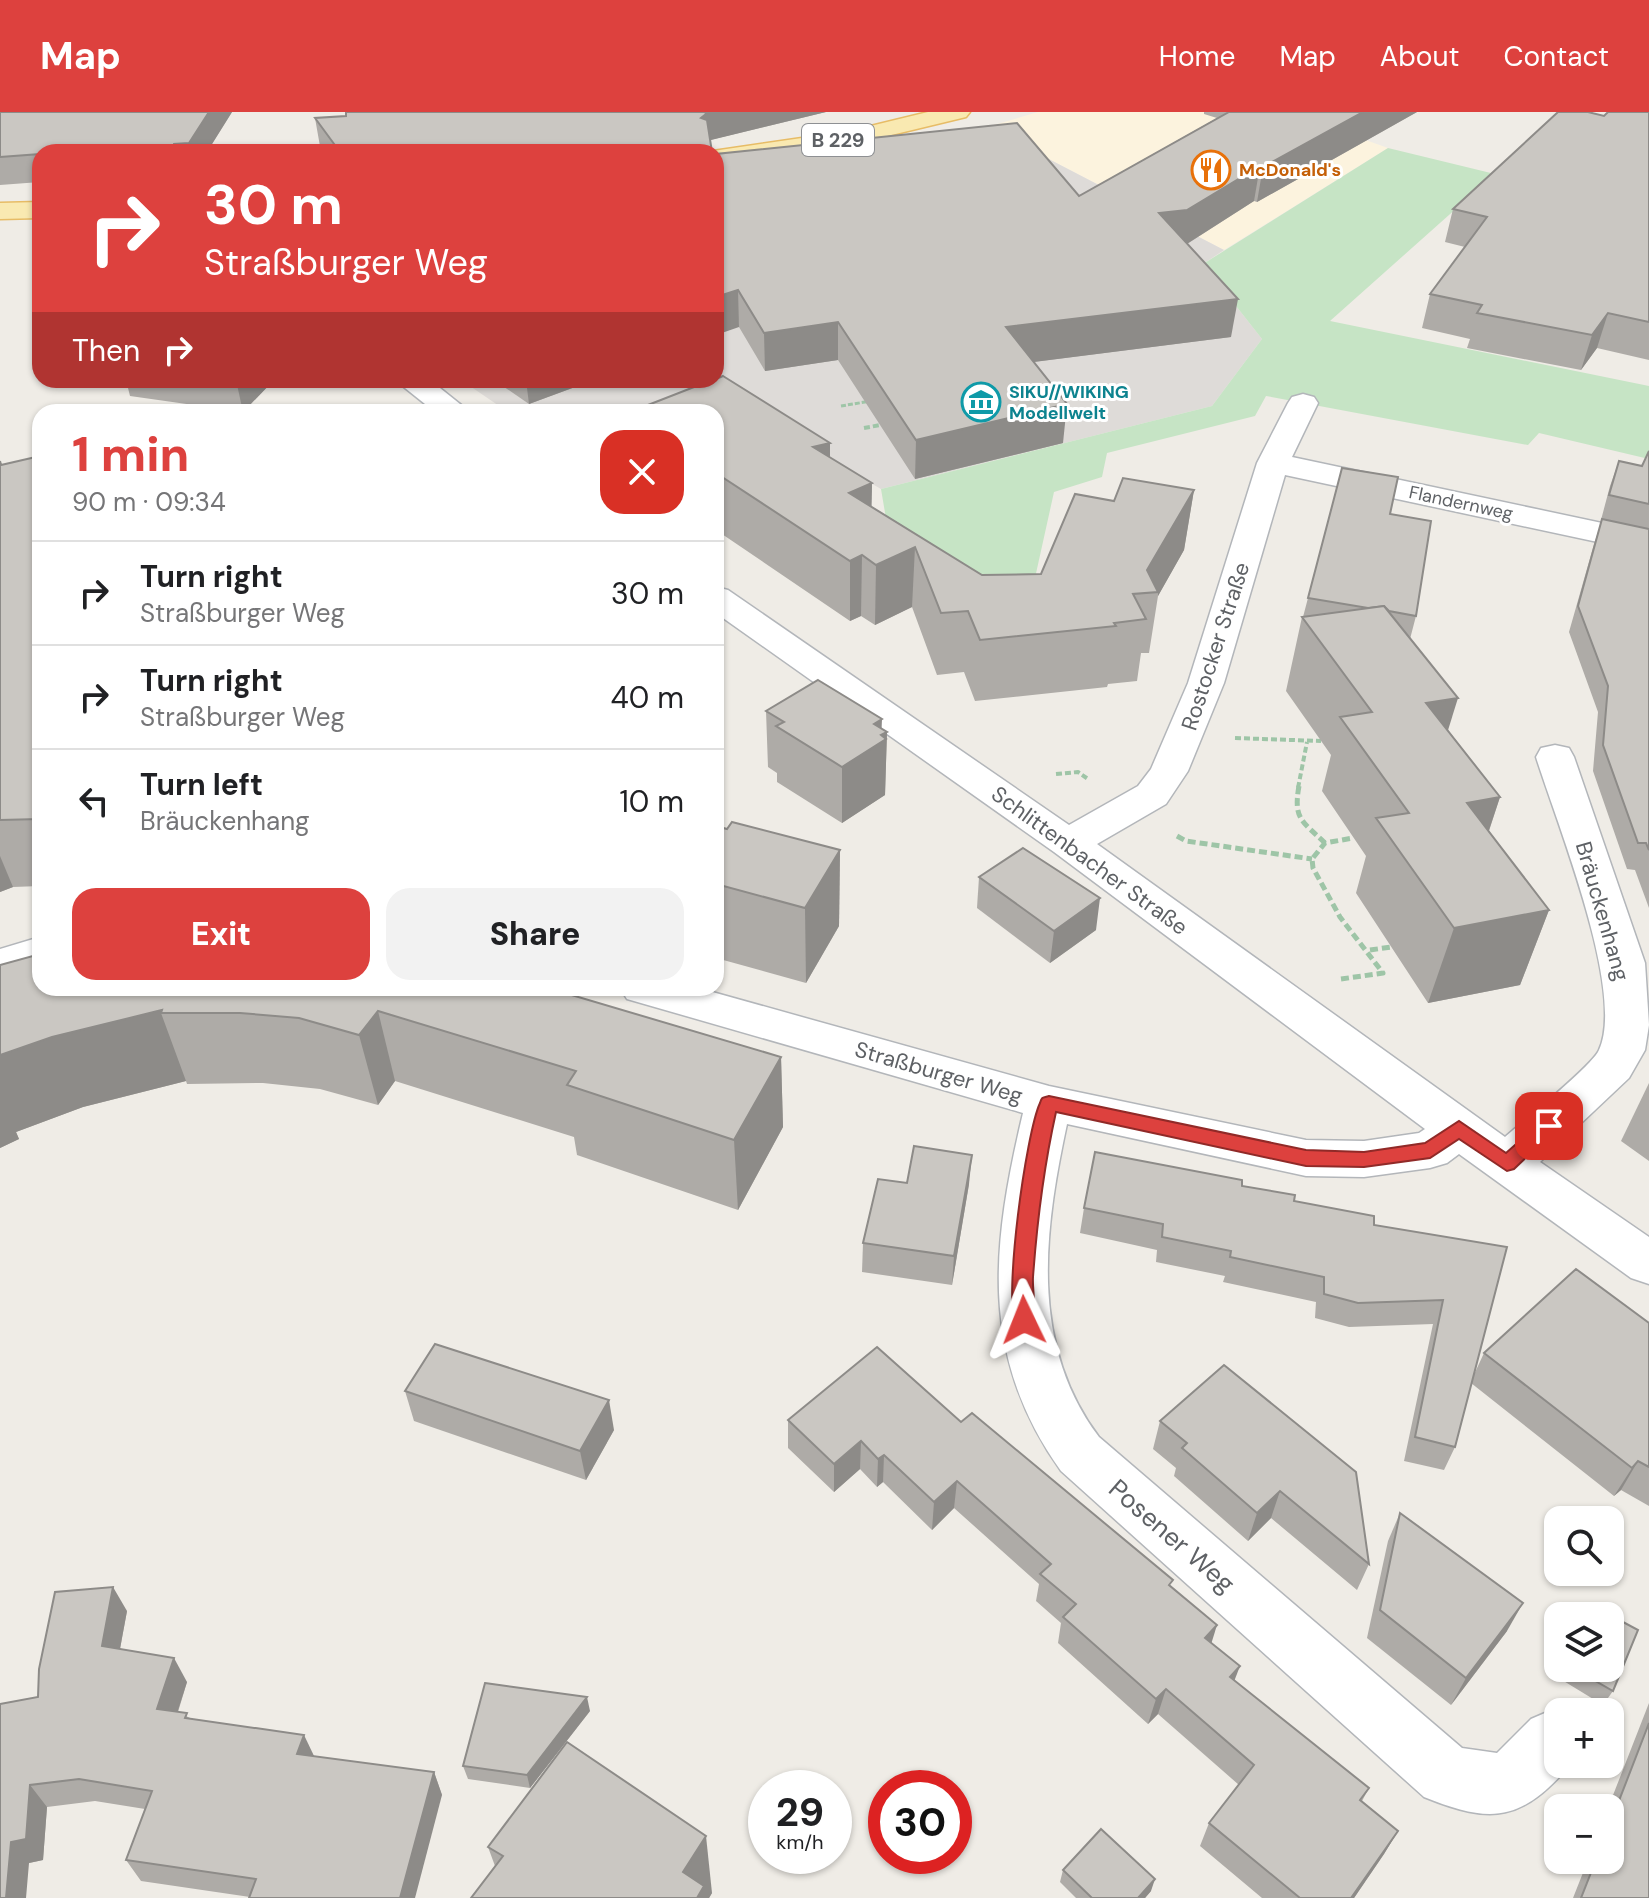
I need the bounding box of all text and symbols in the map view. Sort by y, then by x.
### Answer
text: Map [40,31,121,81]
text: Home [1159,38,1235,75]
text: Map [1279,38,1336,75]
text: About [1380,38,1459,75]
text: Contact [1503,38,1609,75]
road number: B 229 [802,124,874,156]
restaurant icon: McDonald's [1190,149,1232,191]
place label: McDonald's [1239,158,1341,182]
text: 30 m [204,168,343,241]
icon: right [72,176,176,280]
text: Straßburger Weg [204,239,488,286]
icon: right [156,328,200,372]
text: Then [72,331,140,370]
place label: SIKU//WIKING Modellwelt [1009,380,1129,425]
museum icon: SIKU//WIKING Modellwelt [960,381,1002,423]
text: 1 min [72,423,189,486]
button: close [600,430,684,514]
street label: Flandernweg [1407,480,1515,526]
text: 90 m · 09:34 [72,485,226,519]
text: Turn right [140,557,283,596]
street label: Rostocker Straße [1175,558,1256,734]
icon: right [72,571,116,615]
text: 30 m [611,574,684,613]
text: Straßburger Weg [140,596,345,630]
text: Turn right [140,661,283,700]
icon: right [72,675,116,719]
text: 40 m [611,678,684,717]
text: Straßburger Weg [140,700,345,734]
text: Turn left [140,765,263,804]
icon: left [72,779,116,823]
street label: Schlittenbacher Straße [986,779,1194,941]
text: 10 m [619,782,684,821]
text: Bräuckenhang [140,804,310,838]
street label: Bräuckenhang [1569,838,1636,984]
button: Exit [72,888,370,980]
button: Share [386,888,684,980]
street label: Straßburger Weg [851,1035,1026,1110]
pin [1515,1092,1583,1160]
icon: arrive [1527,1104,1571,1148]
position arrow [982,1278,1066,1362]
street label: Posener Weg [1102,1472,1242,1600]
map controls [1544,1506,1624,1874]
button: search [1544,1506,1624,1586]
button: layers [1544,1602,1624,1682]
button: + [1544,1698,1624,1778]
speed limit sign: 30 [868,1770,972,1874]
text: 29 [776,1786,824,1838]
button: − [1544,1794,1624,1874]
text: km/h [776,1829,824,1855]

